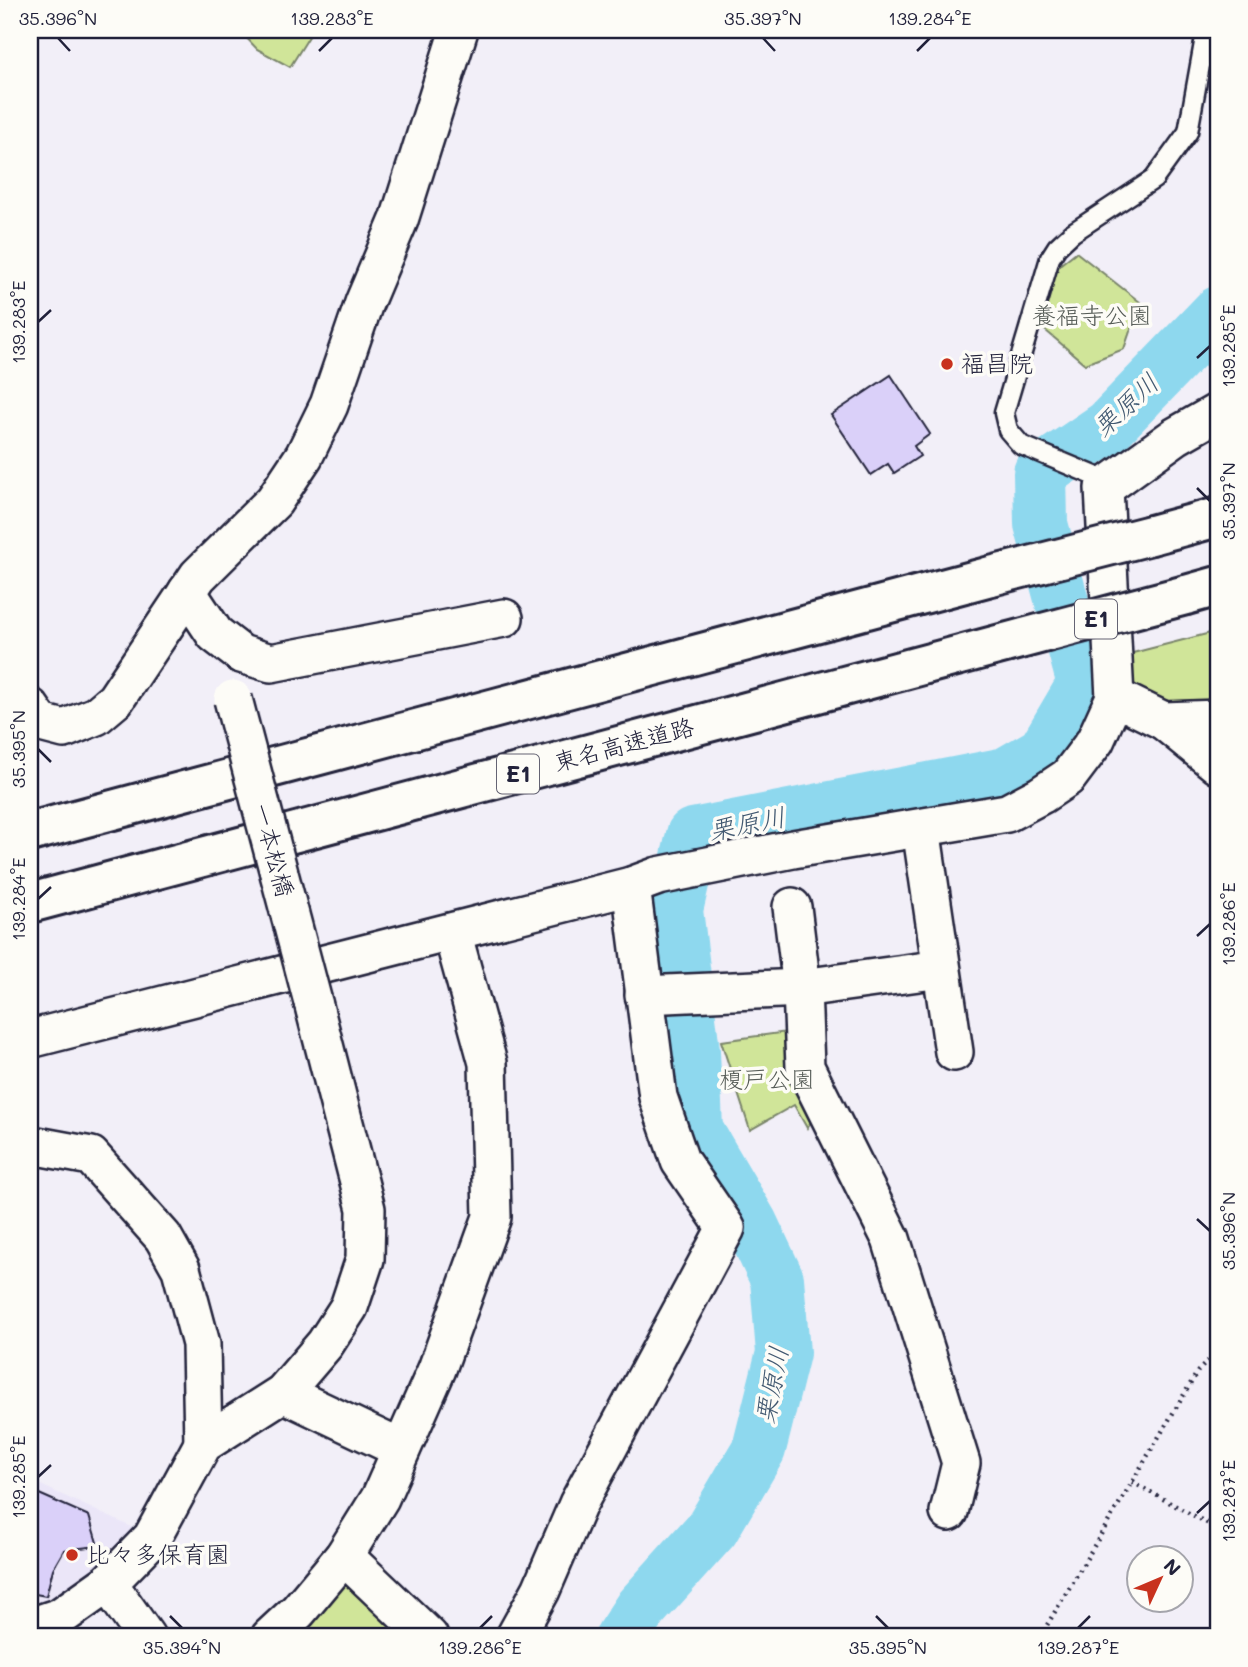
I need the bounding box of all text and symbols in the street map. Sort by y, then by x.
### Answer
text: 35.396°N [19,6,97,30]
text: 139.283°E [290,6,374,30]
text: 35.397°N [724,6,802,30]
text: 139.284°E [888,6,972,30]
text: 139.283°E [6,280,30,364]
park label: 養福寺公園 [1032,299,1152,330]
text: 139.285°E [1216,304,1240,388]
place label: 福昌院 [961,347,1033,378]
marker: 福昌院 [939,356,955,372]
water label: 栗原川 [1085,365,1165,443]
text: 35.397°N [1216,462,1240,540]
road number: E1 [1075,600,1117,638]
text: 35.395°N [6,710,30,788]
street label: 東名高速道路 [550,710,697,777]
road number: E1 [497,754,539,794]
street label: 一本松橋 [247,799,302,900]
water label: 栗原川 [705,799,788,847]
text: 139.284°E [6,857,30,941]
text: 139.286°E [1216,882,1240,966]
park label: 榎戸公園 [719,1063,815,1094]
text: 35.396°N [1216,1192,1240,1270]
water label: 栗原川 [747,1343,795,1426]
text: 139.285°E [6,1435,30,1519]
text: 139.287°E [1216,1460,1240,1542]
place label: 比々多保育園 [86,1538,230,1569]
north arrow [1126,1544,1196,1614]
marker: 比々多保育園 [64,1547,80,1563]
text: N [1159,1553,1187,1581]
text: 35.394°N [143,1635,221,1659]
text: 139.286°E [438,1635,522,1659]
text: 35.395°N [849,1635,927,1659]
text: 139.287°E [1037,1635,1119,1659]

